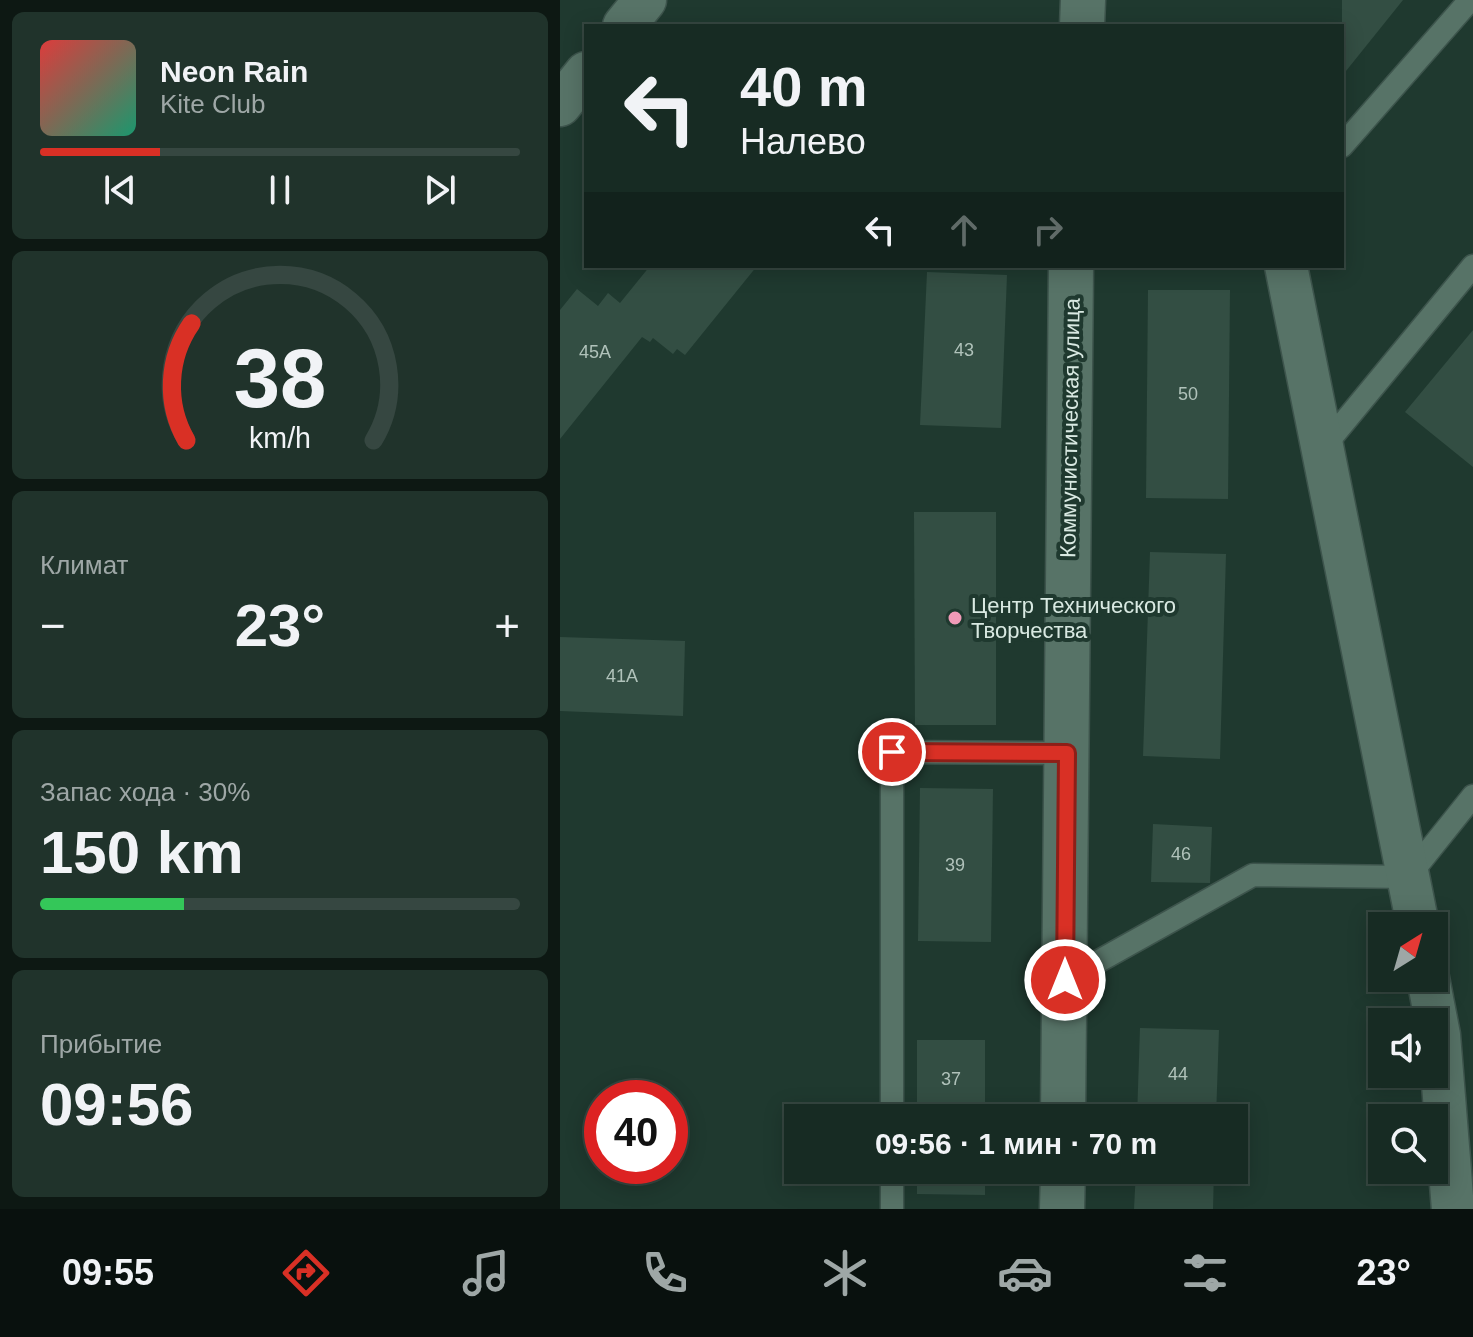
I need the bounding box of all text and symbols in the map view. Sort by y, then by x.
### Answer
text: Neon Rain [160,55,308,88]
text: 40 m [740,55,868,118]
icon: left [608,56,712,160]
text: Kite Club [160,89,266,119]
text: Налево [740,121,866,162]
icon: previous [98,168,142,212]
icon: pause [258,168,302,212]
icon: next [418,168,462,212]
icon: left [858,208,902,252]
icon: ahead [942,208,986,252]
icon: right [1026,208,1070,252]
street label: Коммунистическая улица [1055,297,1085,558]
text: 38 [234,332,326,425]
house number: 43 [954,340,974,360]
house number: 45А [579,342,611,362]
house number: 50 [1178,384,1198,404]
text: km/h [249,422,311,454]
text: Климат [40,550,129,580]
text: 23° [235,592,325,659]
place label: Центр Технического Творчества [971,593,1176,643]
text: − [40,601,66,650]
text: + [494,601,520,650]
marker: Центр Технического Творчества [946,609,964,627]
house number: 41А [606,666,638,686]
pin [858,718,926,786]
icon: arrive [870,730,914,774]
text: Запас хода · 30% [40,777,250,807]
text: 150 km [40,819,244,886]
house number: 46 [1171,844,1191,864]
house number: 39 [945,855,965,875]
north arrow [1368,912,1448,992]
map controls [1368,912,1448,1184]
position arrow [1023,938,1107,1022]
button: sound [1368,1008,1448,1088]
text: Прибытие [40,1029,162,1059]
house number: 44 [1168,1064,1188,1084]
house number: 37 [941,1069,961,1089]
text: 09:56 [40,1071,193,1138]
speed limit sign: 40 [584,1080,688,1184]
button: search [1368,1104,1448,1184]
text: 09:56 · 1 мин · 70 m [875,1127,1157,1160]
icon: directions [278,1245,334,1301]
icon: music [458,1245,514,1301]
icon: phone [637,1245,693,1301]
icon: climate [817,1245,873,1301]
icon: car [997,1245,1053,1301]
icon: filters [1177,1245,1233,1301]
text: 09:55 [62,1252,154,1293]
text: 23° [1357,1252,1411,1293]

